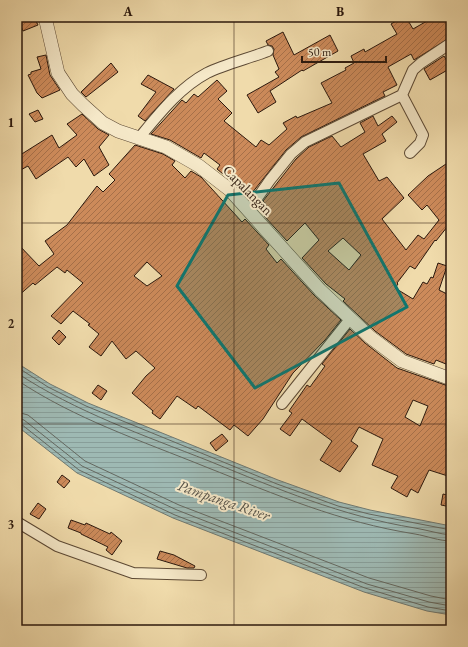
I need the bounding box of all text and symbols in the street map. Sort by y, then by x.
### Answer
text: A [122,3,133,20]
text: B [336,3,344,20]
scale bar [302,38,386,64]
text: 50 m [308,44,332,60]
text: 1 [8,114,15,131]
street label: Capalangan [219,161,277,219]
text: 2 [8,315,15,332]
water label: Pampanga River [175,475,274,525]
text: 3 [8,516,15,533]

